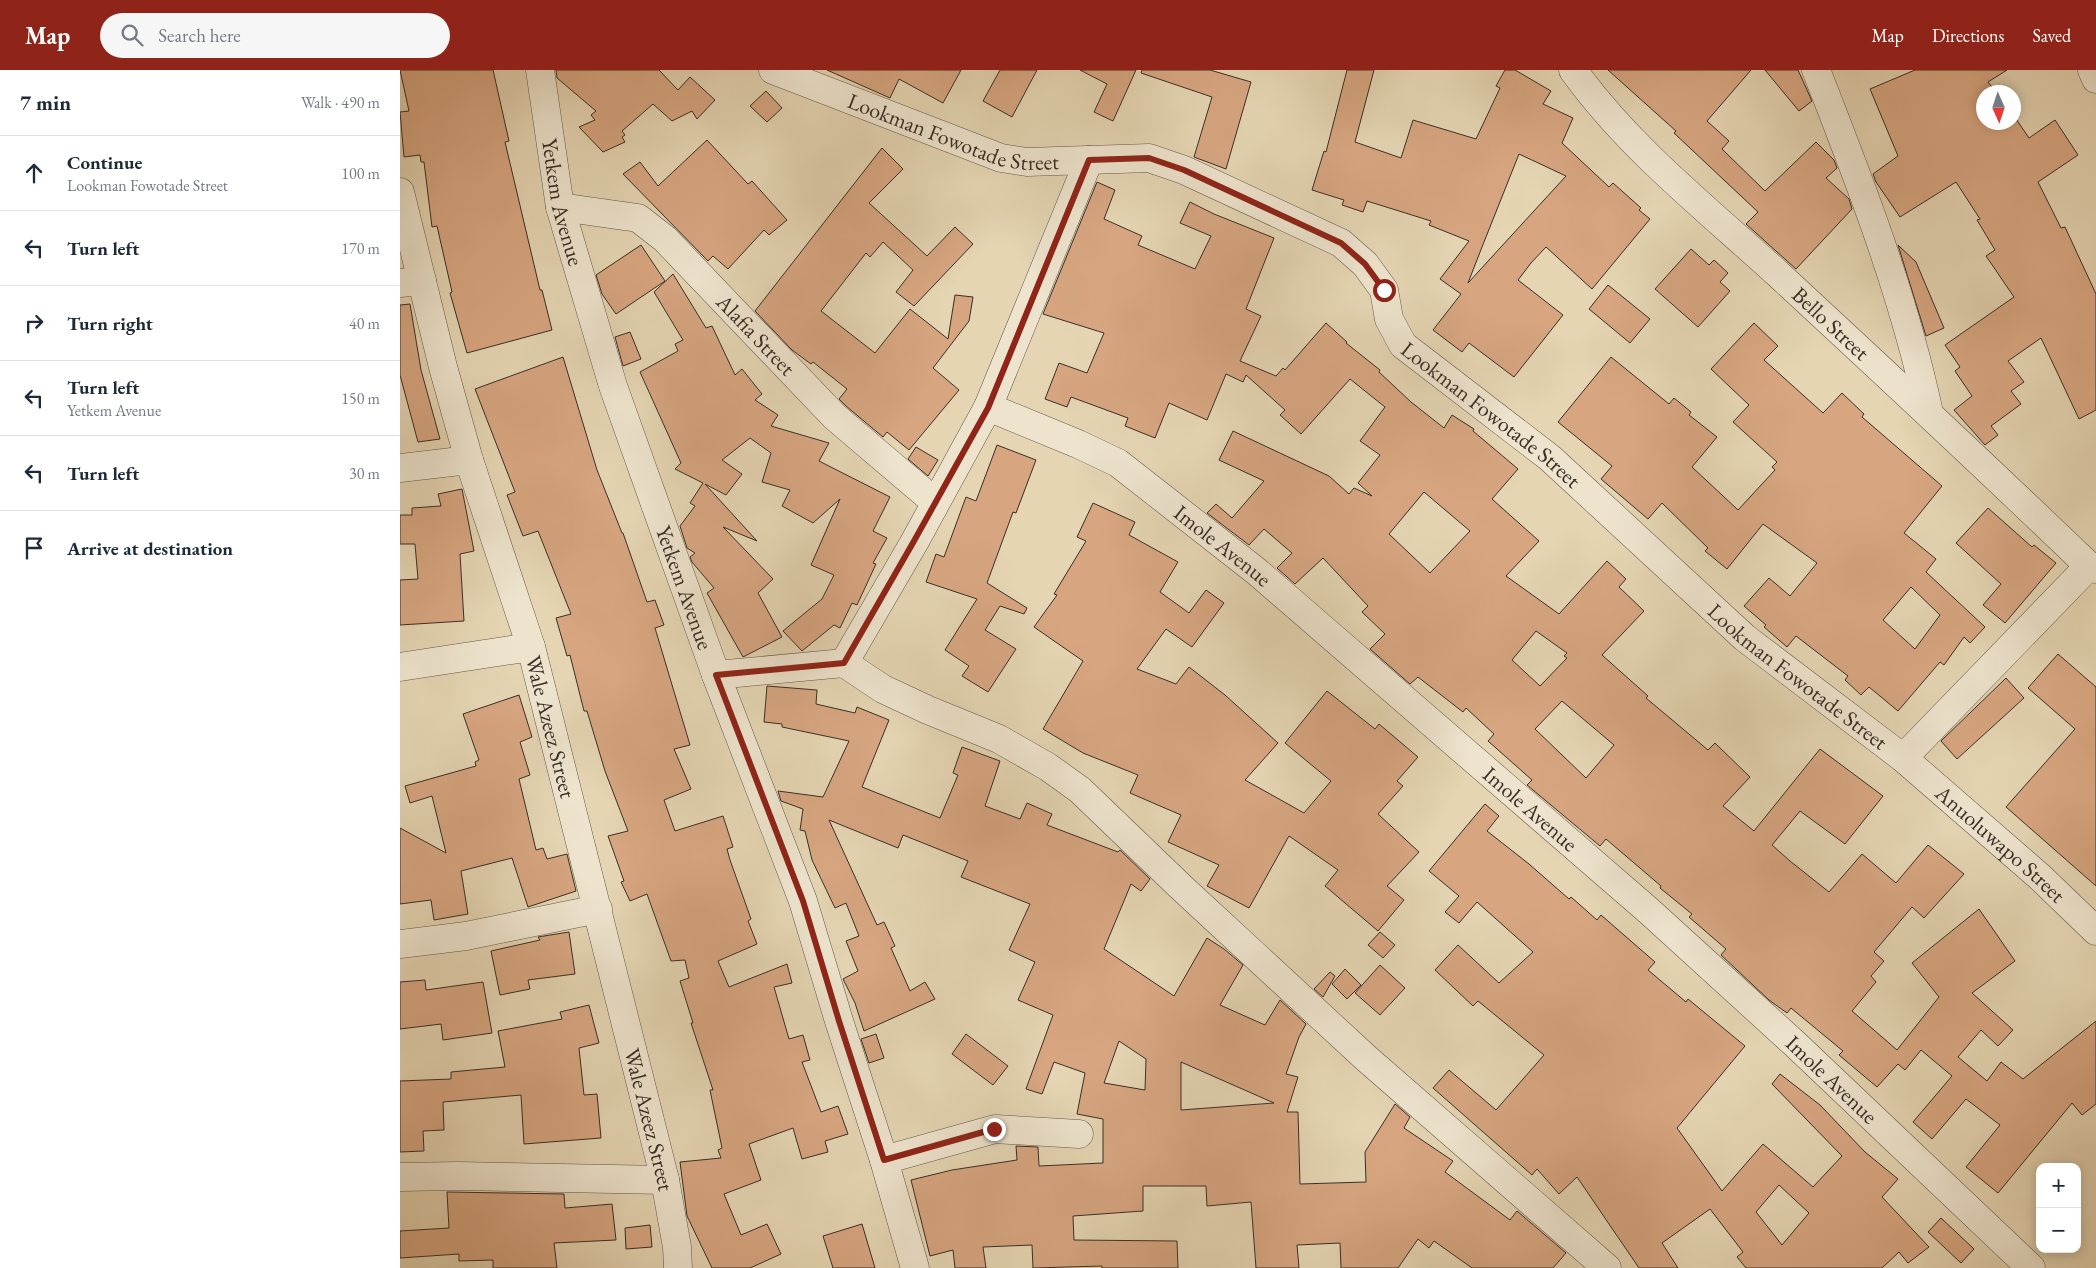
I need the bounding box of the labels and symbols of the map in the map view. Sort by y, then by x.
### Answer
north arrow [1976,85,2021,130]
street label: Lookman Fowotade Street [844,86,1060,176]
street label: Yetkem Avenue [536,136,591,269]
route start [1373,279,1396,302]
street label: Bello Street [1786,280,1876,366]
street label: Alafia Street [710,287,802,382]
street label: Lookman Fowotade Street [1395,334,1587,494]
street label: Imole Avenue [1168,498,1278,593]
street label: Yetkem Avenue [649,521,720,654]
street label: Lookman Fowotade Street [1702,597,1894,756]
street label: Wale Azeez Street [519,652,583,801]
street label: Imole Avenue [1477,759,1585,858]
street label: Anuoluwapo Street [1929,778,2072,909]
street label: Imole Avenue [1780,1028,1885,1130]
street label: Wale Azeez Street [618,1045,681,1193]
route end [983,1118,1006,1141]

